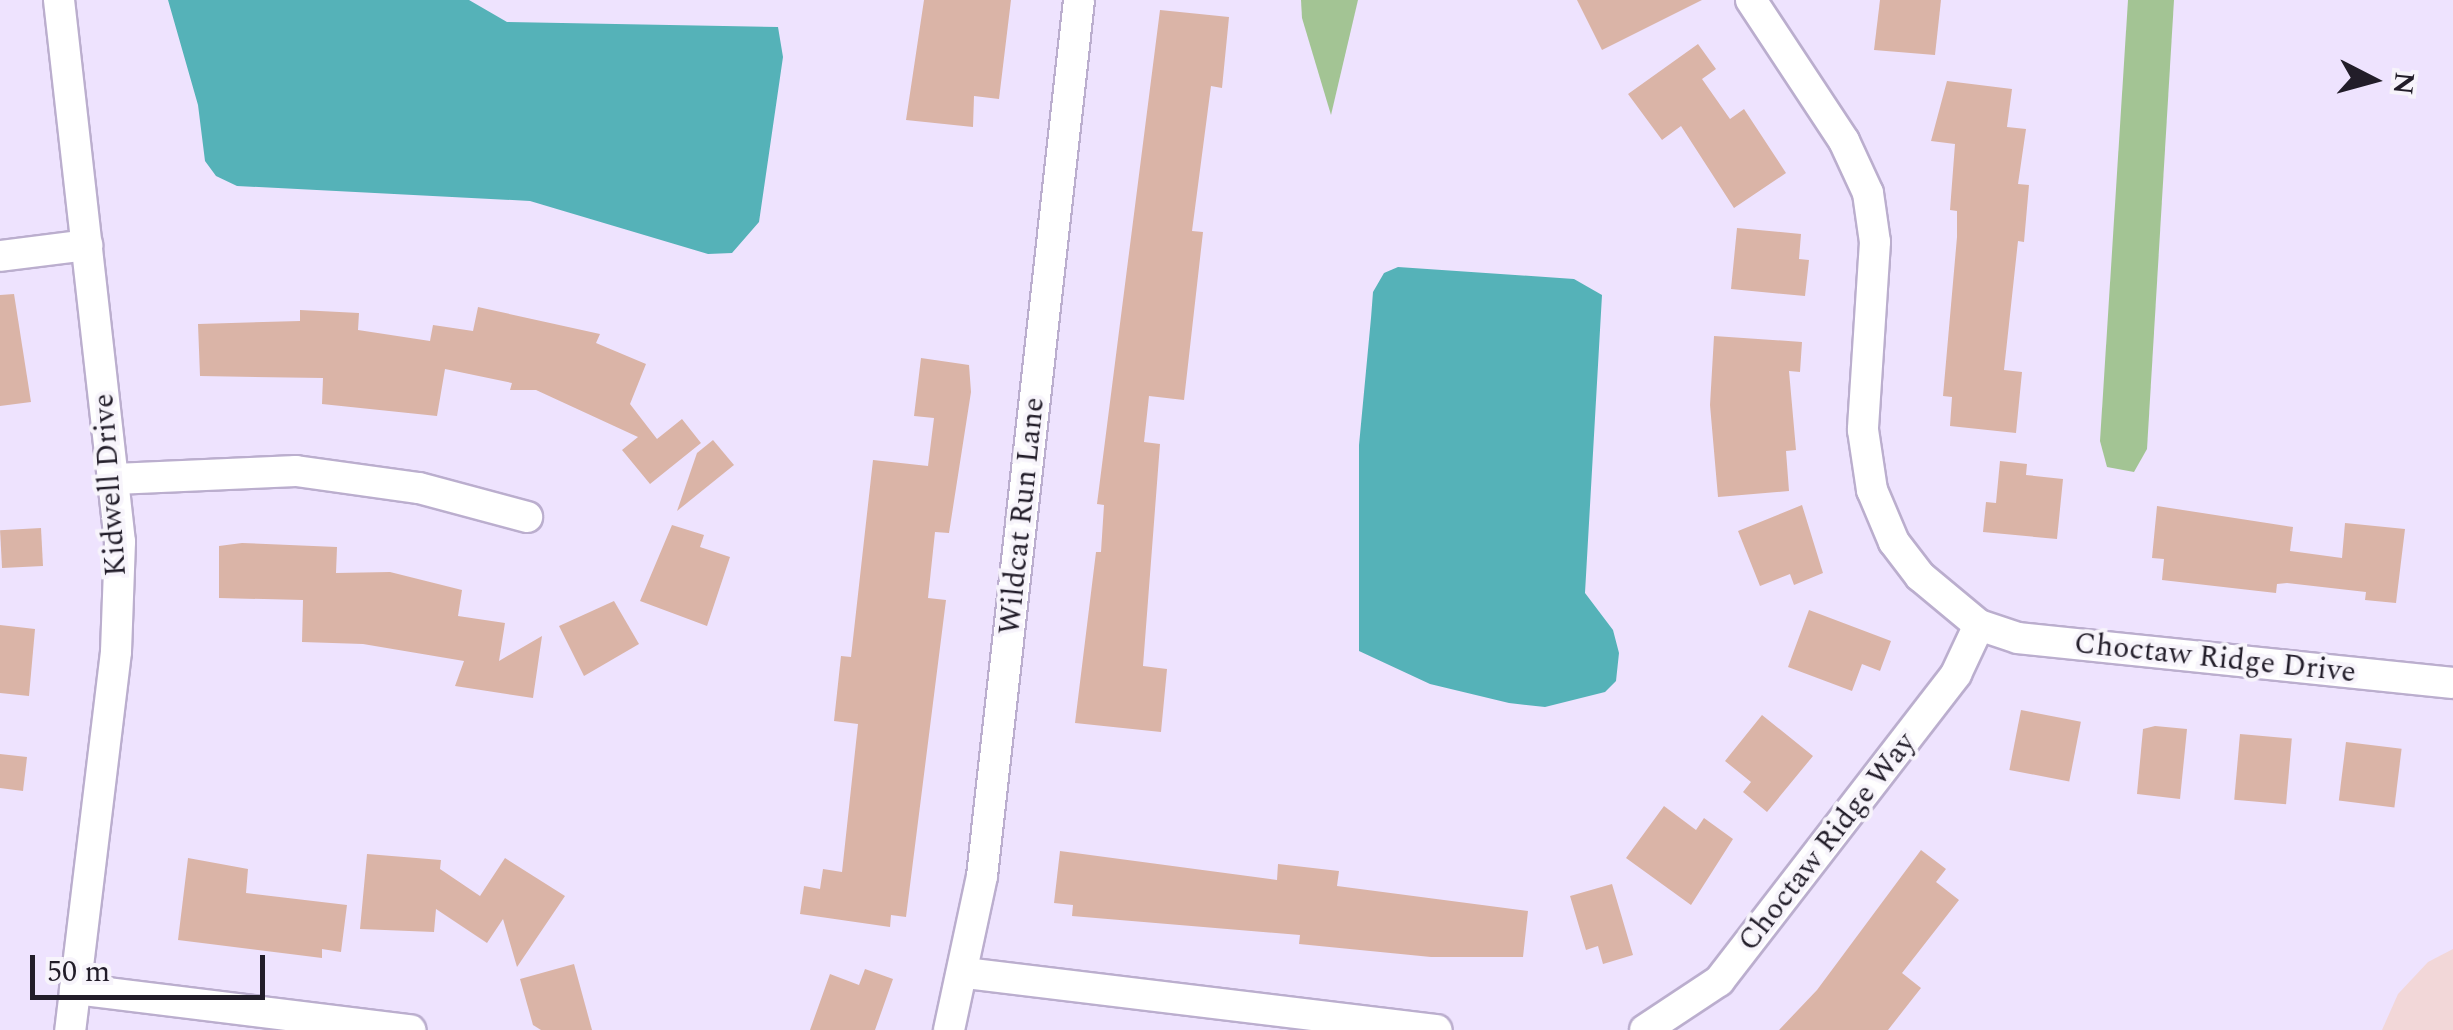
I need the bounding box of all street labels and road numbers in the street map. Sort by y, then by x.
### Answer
street label: Kidwell Drive [86,392,134,578]
street label: Wildcat Run Lane [992,396,1052,636]
street label: Choctaw Ridge Drive [2072,625,2358,691]
street label: Choctaw Ridge Way [1731,726,1923,958]

